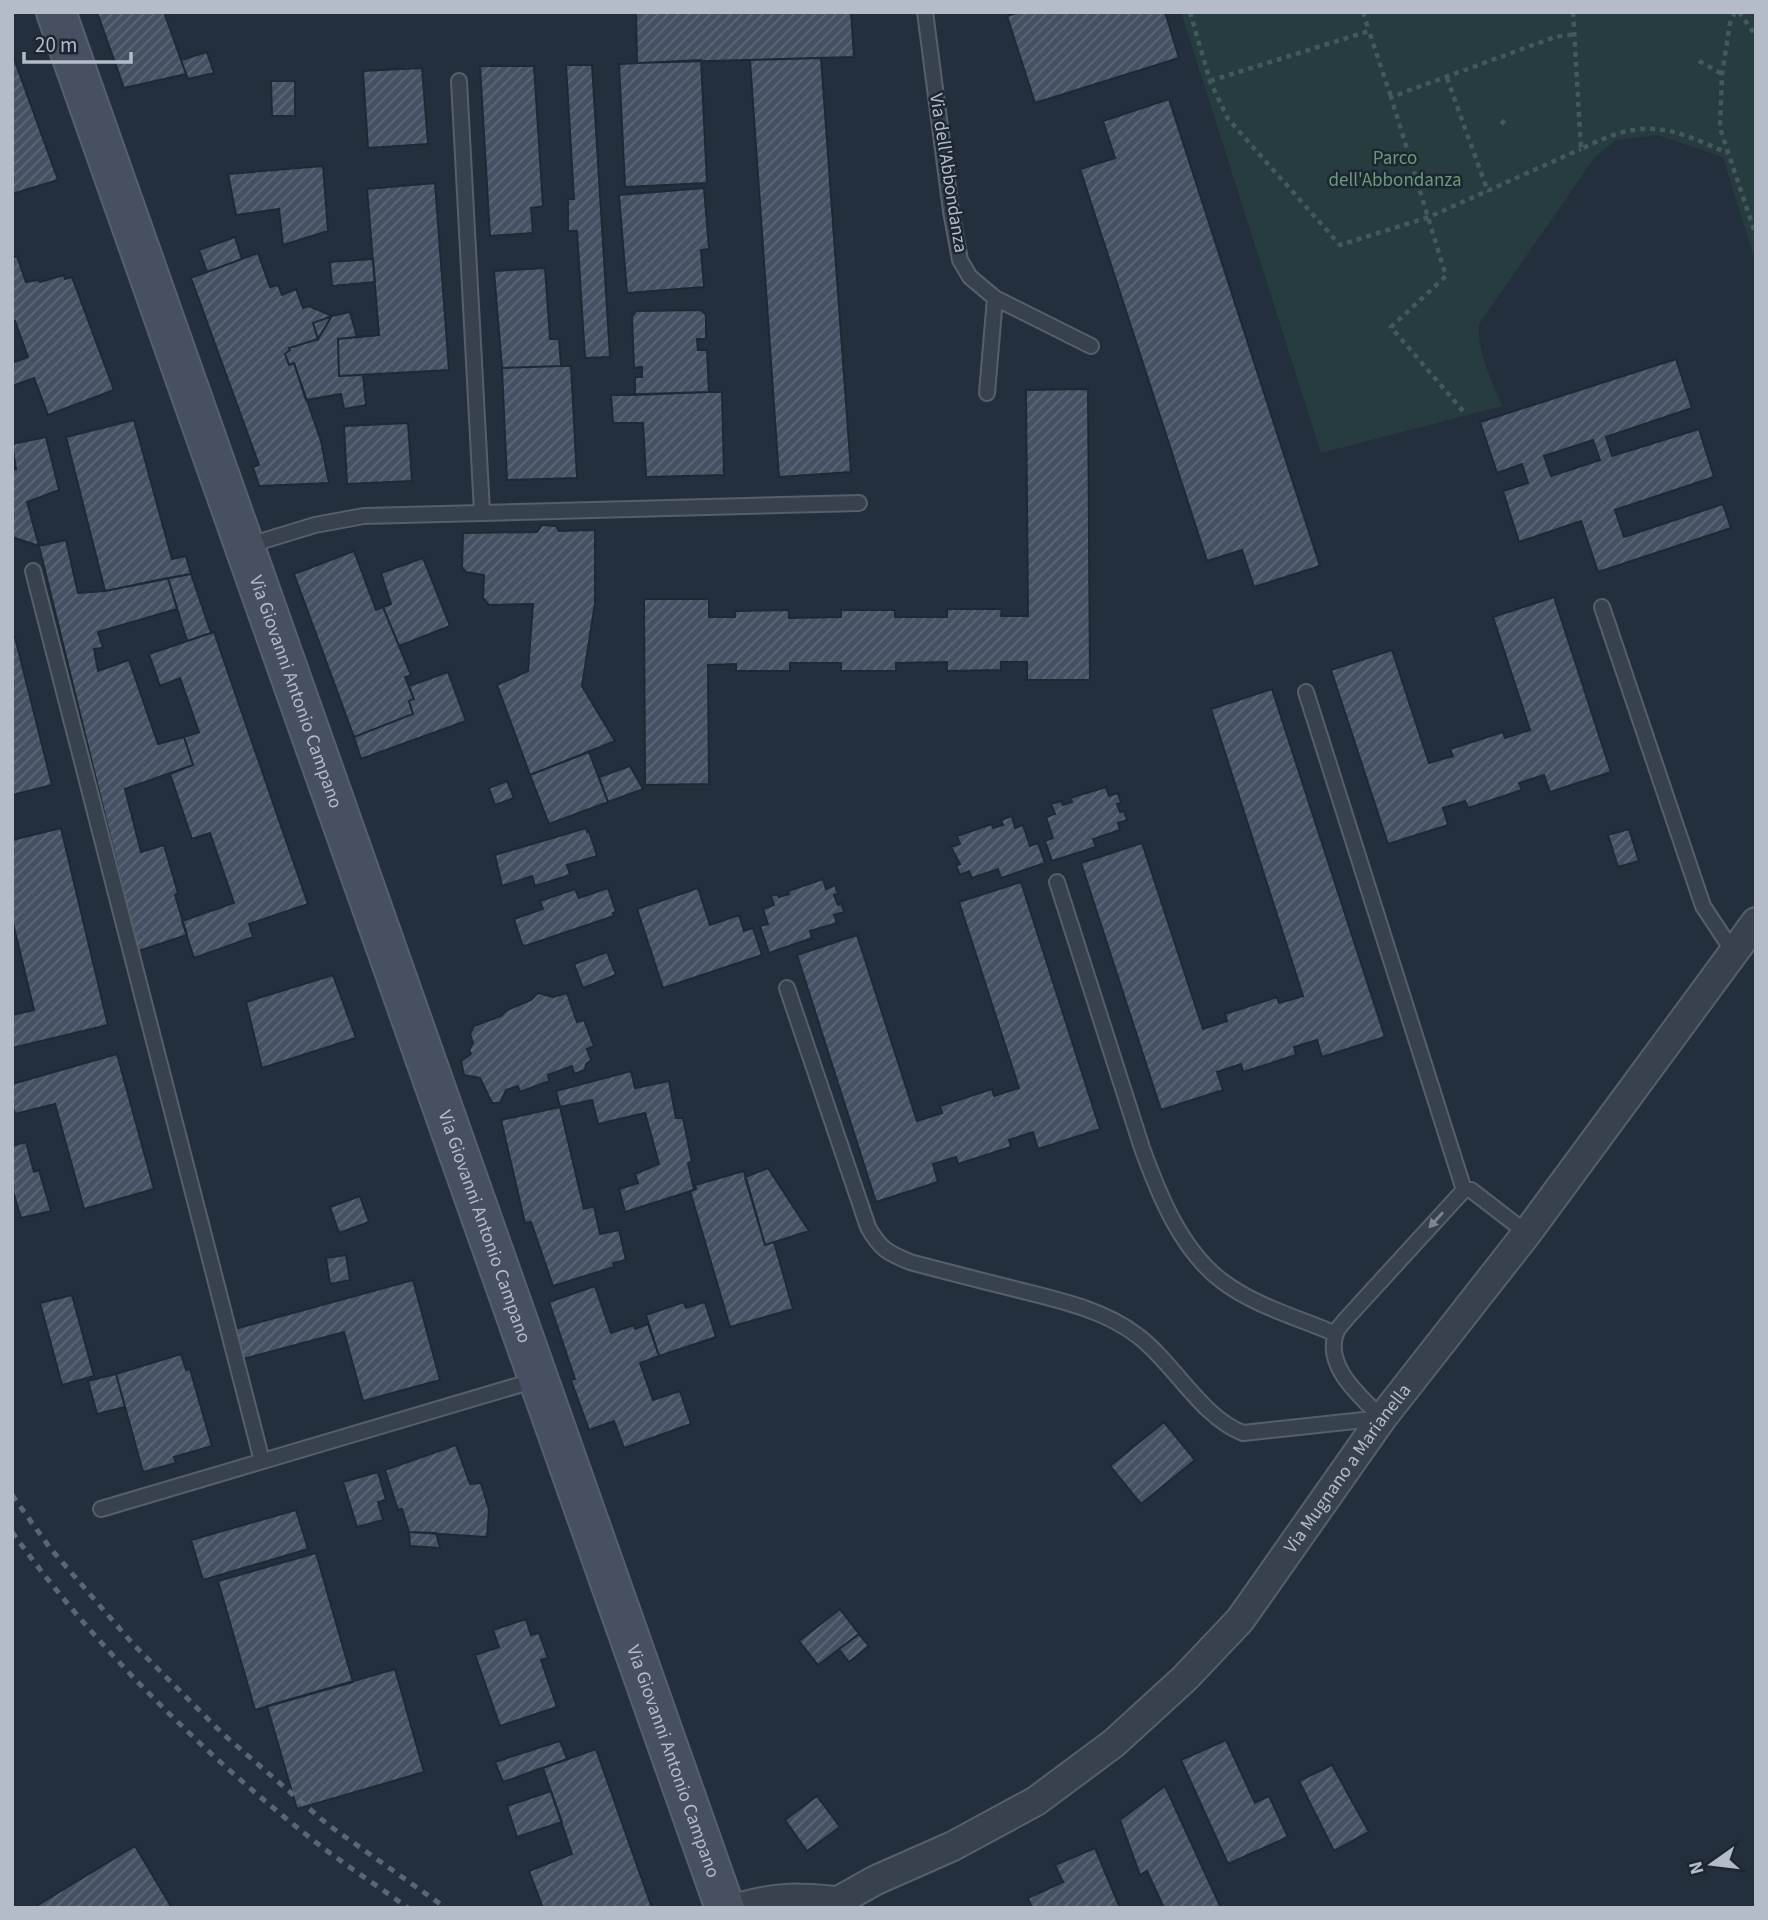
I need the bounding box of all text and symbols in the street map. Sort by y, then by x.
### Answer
scale bar [24,21,131,65]
text: 20 m [35,30,77,60]
street label: Via dell'Abbondanza [922,91,974,255]
park label: Parco dell'Abbondanza [1328,145,1462,194]
street label: Via Giovanni Antonio Campano [242,572,349,812]
street label: Via Giovanni Antonio Campano [431,1107,538,1347]
one-way arrow [1429,1211,1445,1228]
street label: Via Mugnano a Marianella [1277,1378,1417,1559]
street label: Via Giovanni Antonio Campano [620,1641,727,1881]
north arrow [1677,1829,1747,1899]
text: N [1682,1858,1712,1877]

